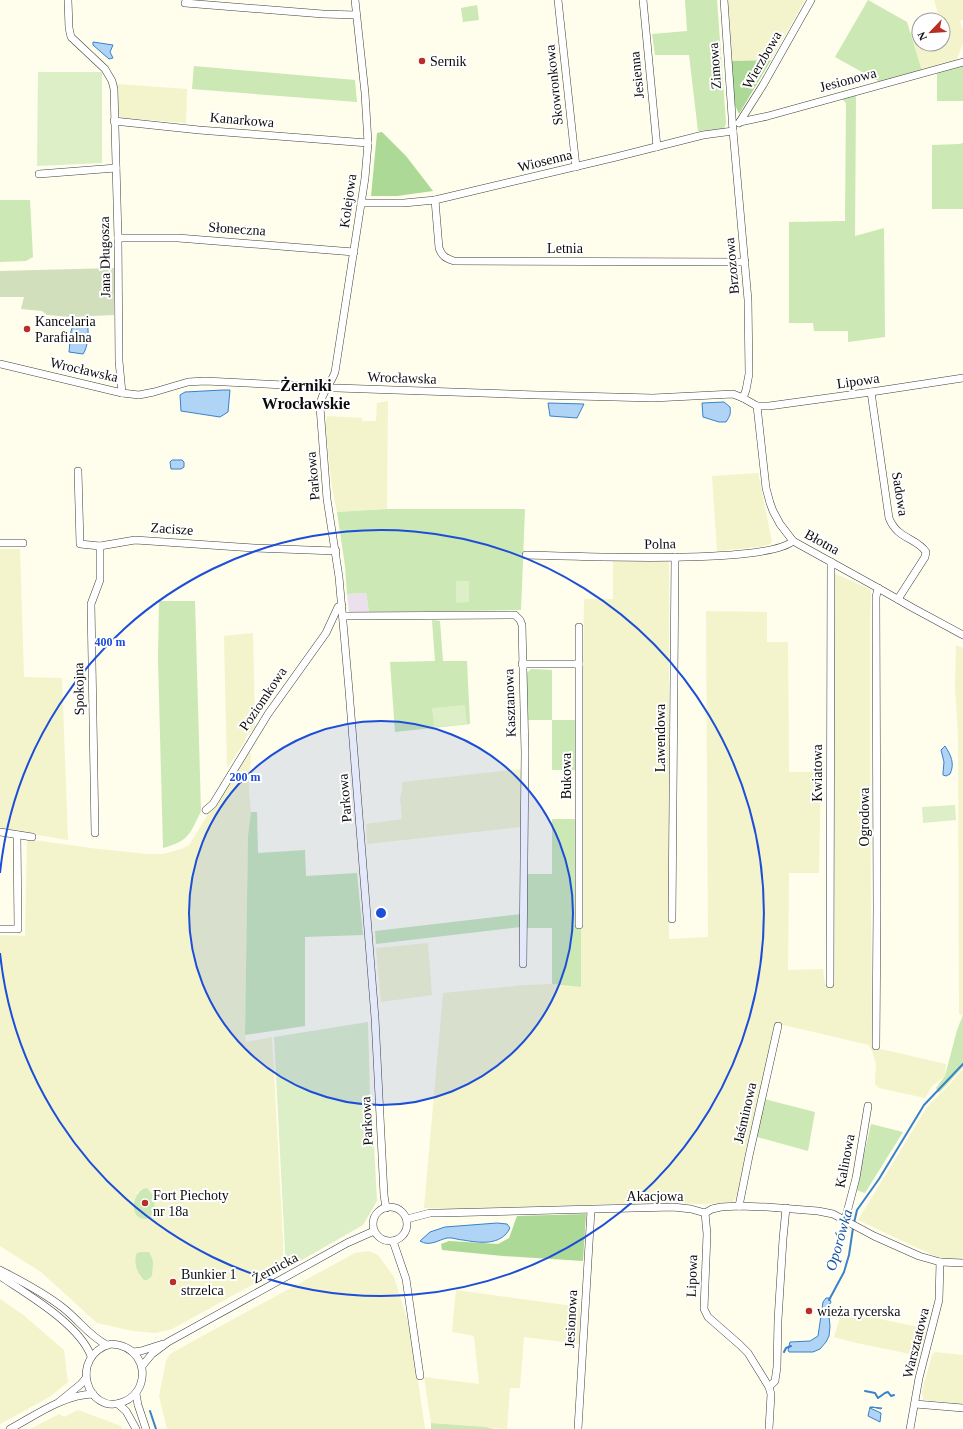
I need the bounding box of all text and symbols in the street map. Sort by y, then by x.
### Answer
north arrow [911,12,951,52]
street label: Wierzbowa [740,28,785,91]
text: N [915,30,929,42]
street label: Zimowa [706,41,724,90]
street label: Skowronkowa [542,43,566,126]
street label: Jesienna [627,50,647,99]
place label: Sernik [430,54,467,69]
marker: Sernik [417,56,427,66]
street label: Jesionowa [818,65,879,95]
street label: Kanarkowa [209,110,276,130]
street label: Wiosenna [516,147,574,175]
street label: Kolejowa [337,172,359,229]
street label: Jana Długosza [97,215,113,298]
street label: Słoneczna [208,220,267,239]
street label: Brzozowa [722,236,742,295]
street label: Letnia [547,241,584,256]
place label: Kancelaria Parafialna [35,314,96,345]
marker: Kancelaria Parafialna [22,324,32,334]
street label: Wrocławska [48,355,120,385]
street label: Wrocławska [367,369,438,387]
street label: Lipowa [836,370,881,391]
district label: Żerniki Wrocławskie [262,376,350,412]
street label: Parkowa [303,450,323,501]
street label: Sadowa [889,471,911,518]
street label: Zacisze [150,520,194,538]
street label: Błotna [802,526,843,558]
street label: Polna [644,536,677,552]
text: 400 m [95,635,126,649]
street label: Spokojna [71,662,87,716]
street label: Poziomkowa [236,664,290,733]
street label: Kasztanowa [501,668,519,737]
street label: Lawendowa [653,703,668,772]
street label: Kwiatowa [810,743,825,802]
street label: Bukowa [559,752,574,799]
text: 200 m [230,770,261,784]
street label: Parkowa [335,772,355,823]
street label: Ogrodowa [857,787,872,847]
centre of rings [374,906,388,920]
street label: Jaśminowa [731,1080,759,1145]
street label: Parkowa [358,1095,376,1146]
street label: Kalinowa [832,1132,858,1189]
place label: Fort Piechoty nr 18a [153,1188,229,1219]
street label: Akacjowa [627,1189,684,1204]
marker: Fort Piechoty nr 18a [140,1198,150,1208]
water label: Oporówka [823,1207,855,1273]
street label: Żernicka [250,1249,301,1286]
street label: Lipowa [684,1254,700,1298]
place label: Bunkier 1 strzelca [181,1267,237,1298]
marker: Bunkier 1 strzelca [168,1277,178,1287]
street label: Jesionowa [562,1289,580,1349]
place label: wieża rycerska [817,1304,901,1319]
marker: wieża rycerska [804,1306,814,1316]
street label: Warsztatowa [900,1306,932,1380]

